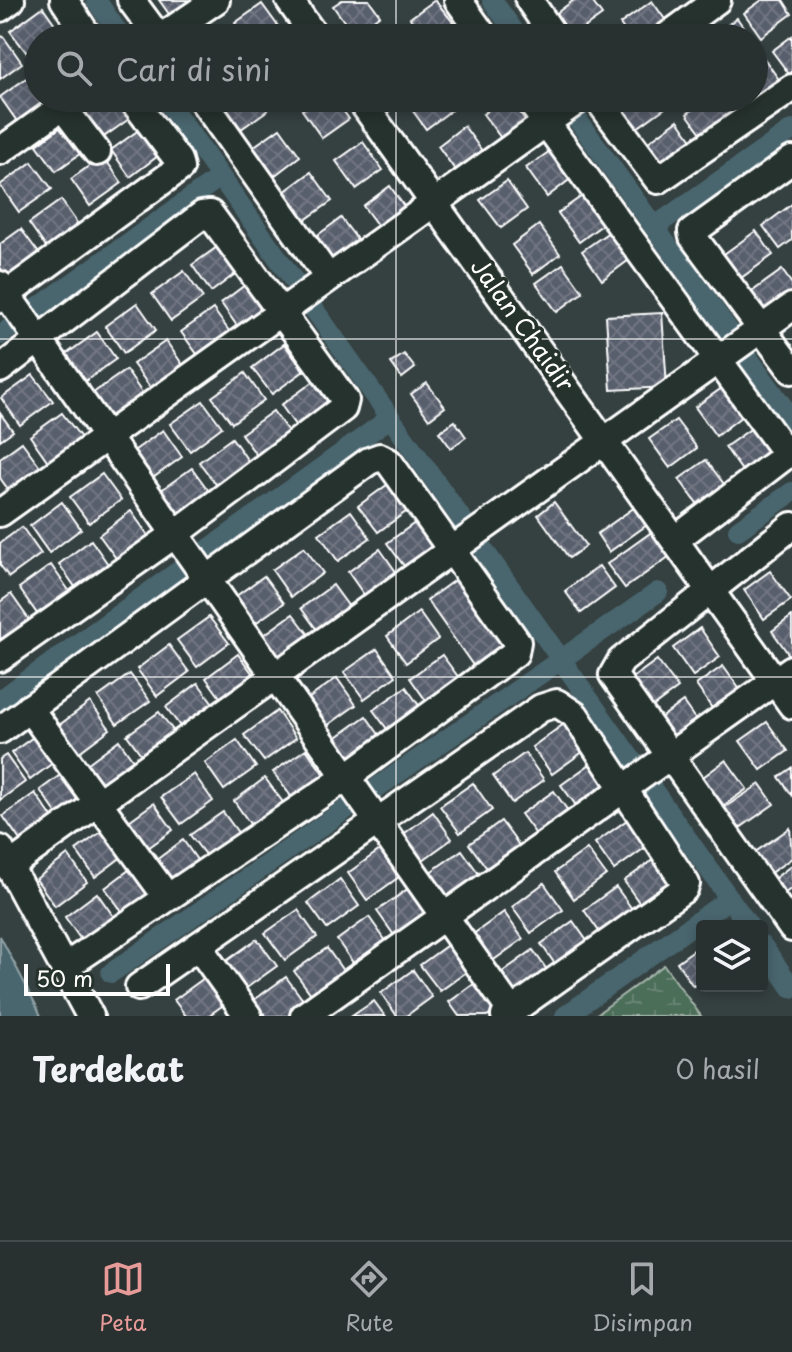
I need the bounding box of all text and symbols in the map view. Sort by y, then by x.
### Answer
search box [24,24,768,112]
icon: search [52,46,96,90]
text: Cari di sini [116,46,271,91]
street label: Jalan Chaidir [463,250,584,398]
map controls [696,920,768,992]
button: layers [696,920,768,992]
scale bar [24,960,170,996]
text: 50 m [36,961,93,994]
text: Terdekat [32,1042,184,1094]
text: 0 hasil [675,1049,760,1088]
tab: Peta [99,1257,147,1338]
tab: Rute [345,1257,394,1338]
tab: Disimpan [592,1257,693,1338]

